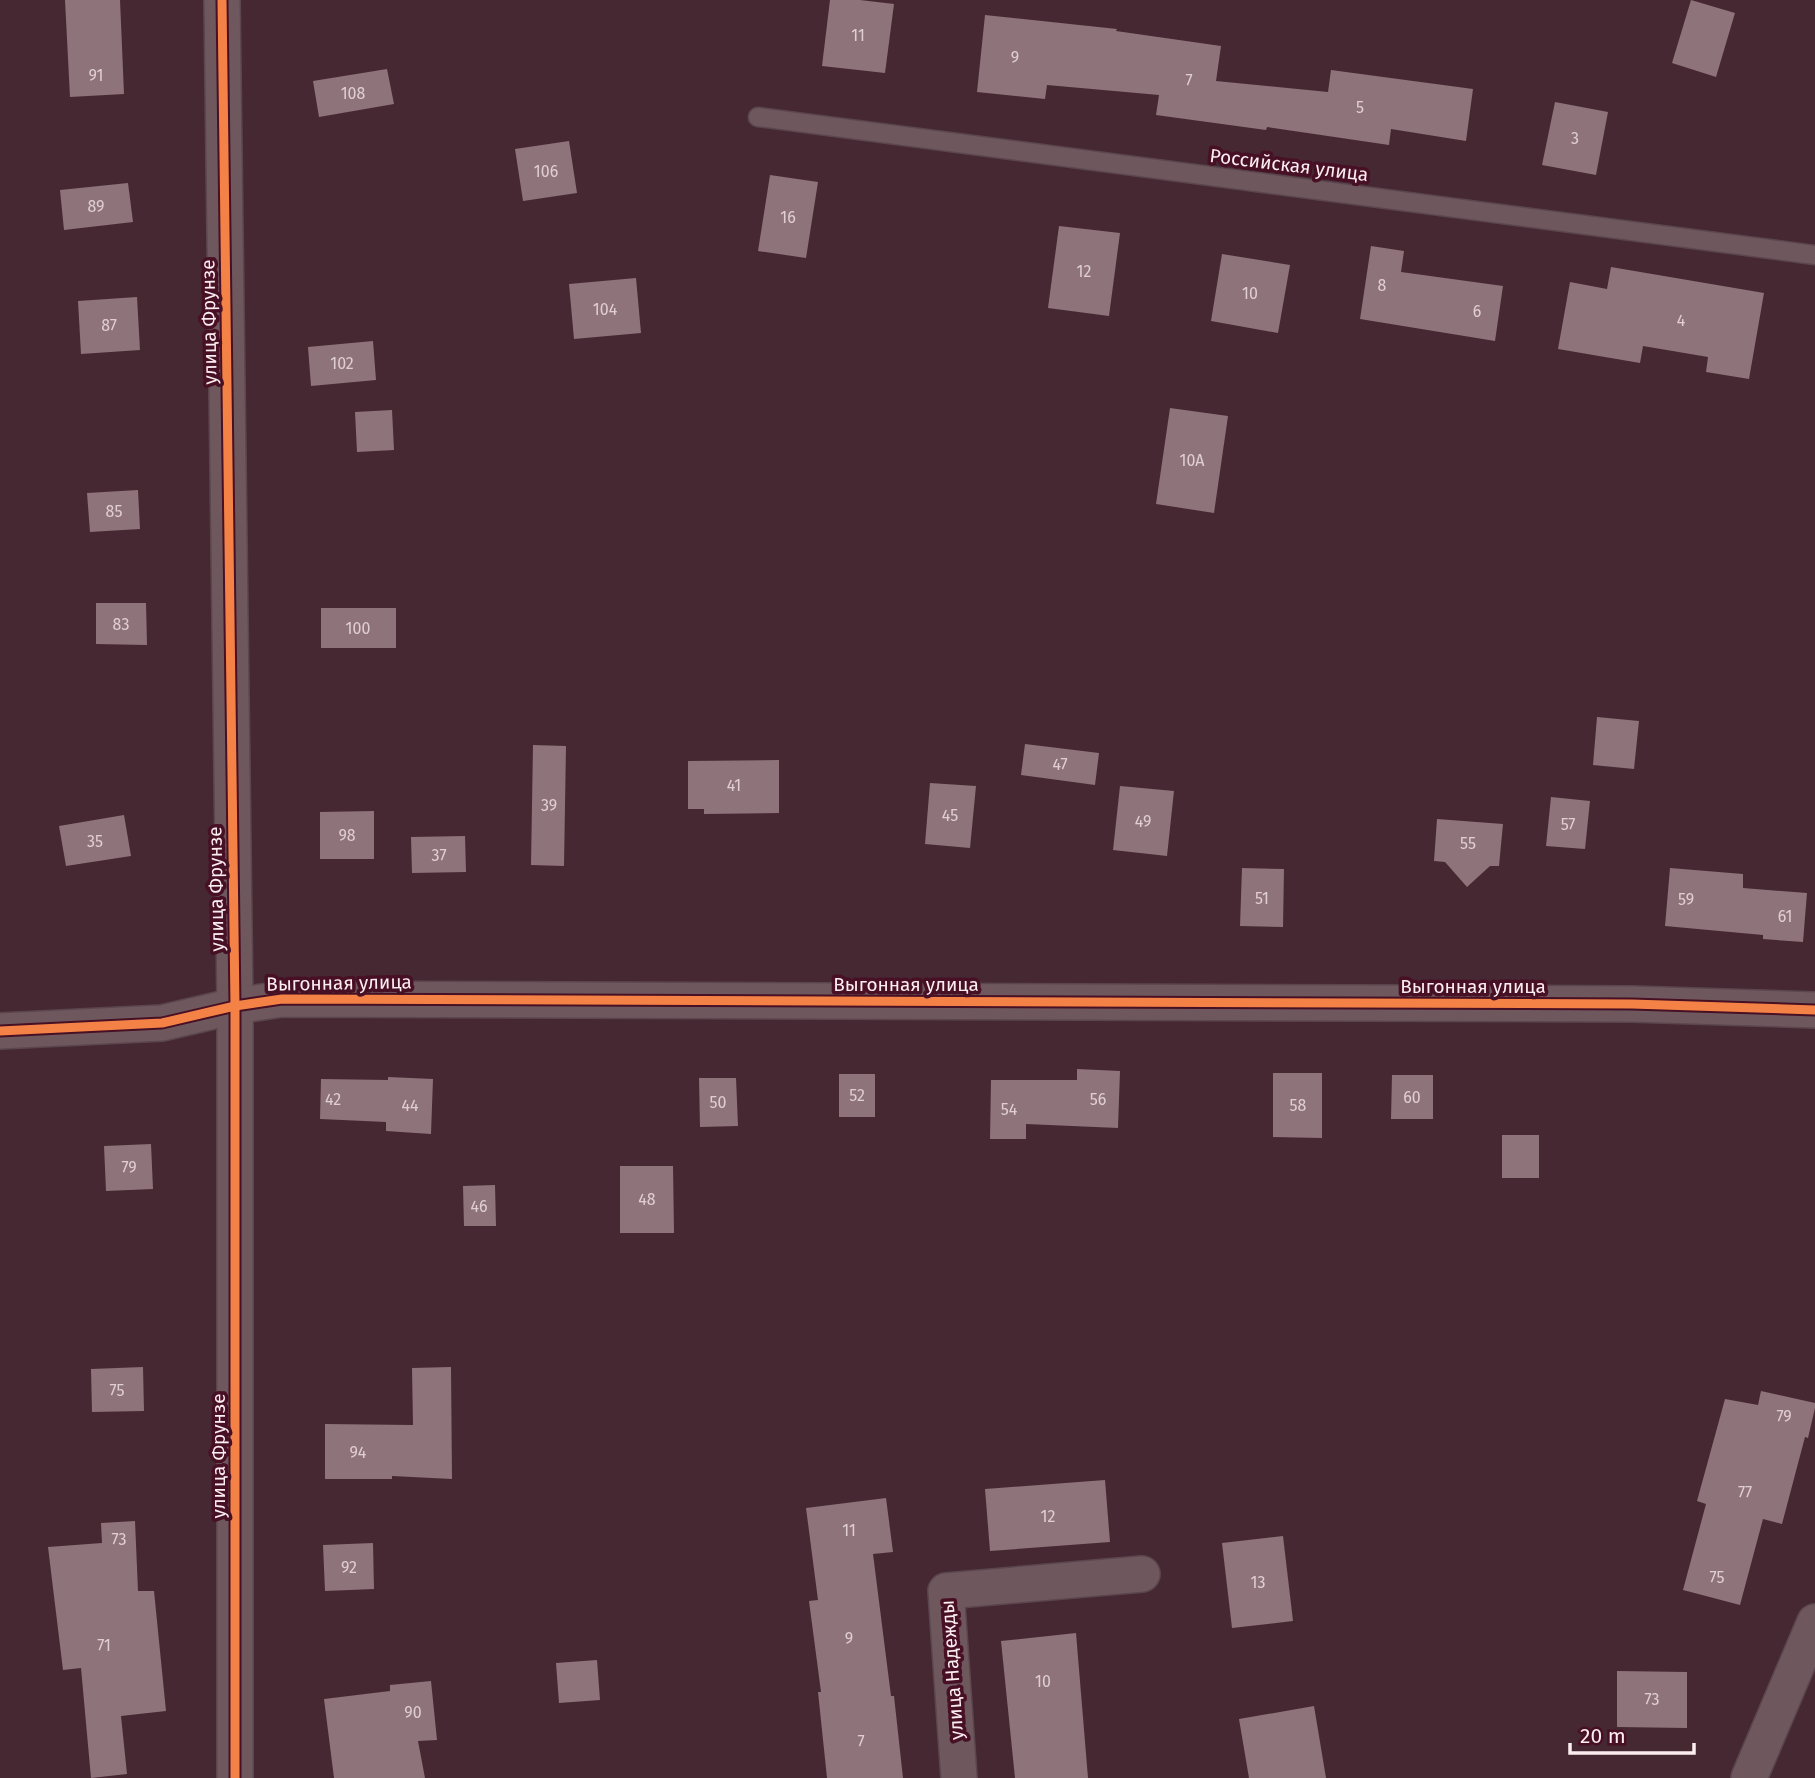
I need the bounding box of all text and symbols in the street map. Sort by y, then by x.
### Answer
house number: 11 [851,26,865,45]
house number: 9 [1011,48,1019,67]
house number: 91 [88,66,104,85]
house number: 7 [1185,71,1193,90]
house number: 108 [341,84,366,103]
house number: 5 [1356,98,1364,117]
house number: 3 [1571,129,1579,148]
street label: Российская улица [1208,144,1370,186]
house number: 106 [534,162,558,181]
house number: 89 [88,197,104,216]
house number: 16 [780,208,796,227]
street label: улица Фрунзе [196,259,222,385]
house number: 12 [1077,262,1091,281]
house number: 8 [1378,276,1387,295]
house number: 10 [1242,284,1258,303]
house number: 104 [593,300,618,319]
house number: 6 [1473,302,1481,321]
house number: 4 [1677,311,1686,330]
house number: 87 [101,316,117,335]
house number: 102 [330,354,354,373]
house number: 10А [1179,451,1205,470]
house number: 85 [106,502,122,521]
house number: 83 [113,615,129,634]
house number: 100 [346,619,370,638]
house number: 47 [1052,755,1068,774]
house number: 41 [727,776,741,795]
house number: 39 [541,796,557,815]
house number: 45 [942,806,958,825]
house number: 49 [1135,812,1151,831]
house number: 57 [1561,815,1575,834]
street label: улица Фрунзе [203,826,229,952]
house number: 98 [338,826,356,845]
house number: 35 [87,832,103,851]
house number: 55 [1460,834,1476,853]
house number: 37 [431,846,447,865]
house number: 51 [1255,889,1269,908]
house number: 59 [1678,890,1694,909]
house number: 61 [1778,907,1792,926]
street label: Выгонная улица [266,970,412,996]
street label: Выгонная улица [833,973,979,996]
street label: Выгонная улица [1400,975,1546,998]
house number: 52 [849,1086,865,1105]
house number: 60 [1403,1088,1421,1107]
house number: 42 [325,1090,341,1109]
house number: 56 [1090,1090,1106,1109]
house number: 50 [710,1093,727,1112]
house number: 44 [401,1096,419,1115]
house number: 58 [1290,1096,1307,1115]
house number: 54 [1001,1100,1018,1119]
house number: 79 [121,1158,137,1177]
house number: 48 [638,1190,656,1209]
house number: 46 [470,1197,488,1216]
house number: 75 [110,1381,124,1400]
street label: улица Фрунзе [207,1393,230,1519]
house number: 79 [1776,1407,1792,1426]
house number: 94 [350,1443,367,1462]
house number: 77 [1738,1483,1752,1502]
house number: 12 [1041,1507,1055,1526]
house number: 11 [842,1521,856,1540]
house number: 73 [112,1530,126,1549]
house number: 92 [341,1558,357,1577]
house number: 75 [1710,1568,1724,1587]
house number: 13 [1251,1573,1265,1592]
street label: улица Надежды [936,1599,968,1741]
house number: 9 [845,1629,853,1648]
house number: 71 [97,1636,111,1655]
house number: 10 [1035,1672,1051,1691]
house number: 73 [1645,1690,1659,1709]
house number: 90 [404,1703,422,1722]
scale bar [1570,1712,1694,1756]
text: 20 m [1580,1723,1626,1749]
house number: 7 [857,1732,865,1751]

